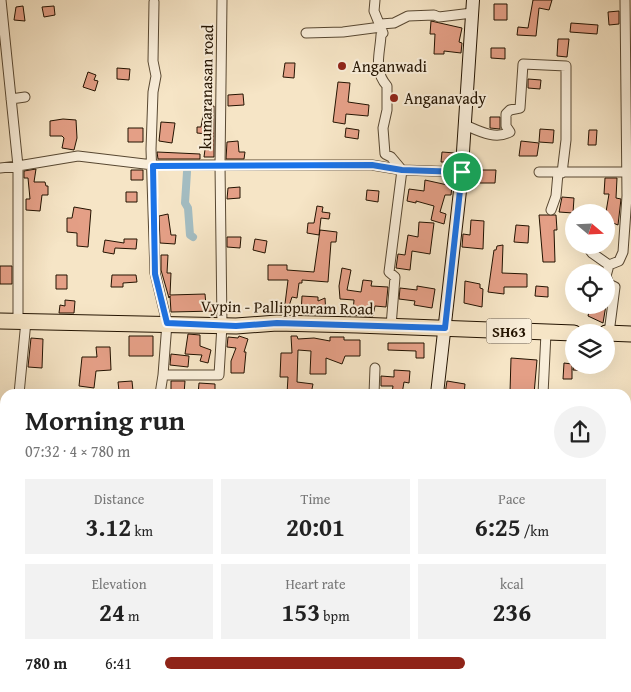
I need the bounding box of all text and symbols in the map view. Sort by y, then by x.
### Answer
street label: kumaranasan road [193,24,219,150]
place label: Anganwadi [352,54,427,78]
marker: Anganwadi [336,60,348,72]
place label: Anganavady [404,86,486,110]
marker: Anganavady [388,92,400,104]
pin [441,151,483,193]
icon: arrive [448,158,476,186]
north arrow [565,204,615,254]
map controls [565,204,615,374]
button: locate [565,264,615,314]
street label: Vypin - Pallippuram Road [200,293,374,321]
road number: SH63 [486,318,532,344]
button: layers [565,324,615,374]
text: Morning run [25,399,185,440]
button: share [554,406,606,458]
text: 07:32 · 4 × 780 m [25,439,130,463]
text: Distance [94,489,144,509]
text: Time [301,489,330,509]
text: Pace [498,489,525,509]
text: 3.12 [85,509,131,545]
text: 20:01 [286,509,345,545]
text: 6:25 [475,509,521,545]
text: km [131,521,153,541]
text: /km [521,521,549,541]
text: Elevation [92,574,147,594]
text: Heart rate [285,574,346,594]
text: kcal [500,574,524,594]
text: 24 [99,594,125,630]
text: 153 [281,594,320,630]
text: 236 [492,594,531,630]
text: m [125,606,139,626]
text: bpm [320,606,350,626]
text: 780 m [25,651,67,675]
text: 6:41 [105,651,132,675]

